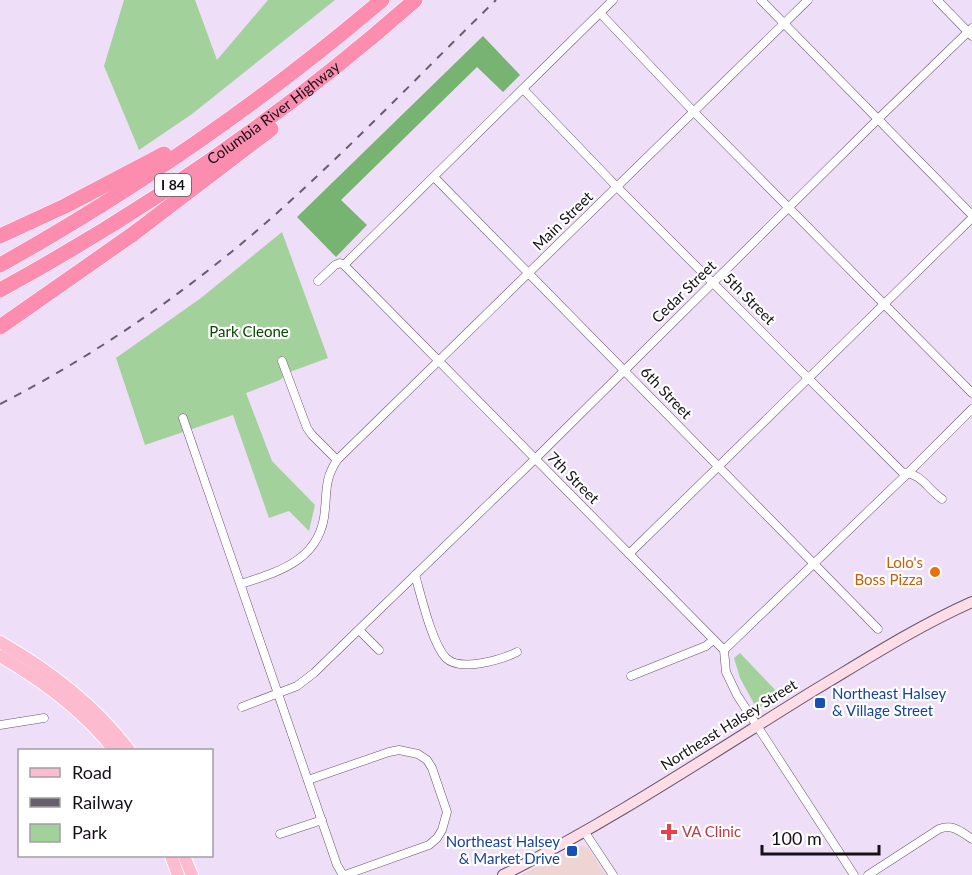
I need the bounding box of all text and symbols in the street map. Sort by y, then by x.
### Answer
street label: Columbia River Highway [203,57,343,168]
road number: I 84 [155,174,191,196]
street label: Main Street [529,187,597,253]
street label: Cedar Street [648,256,720,326]
street label: 5th Street [720,269,780,328]
park label: Park Cleone [209,322,289,340]
street label: 6th Street [637,362,696,423]
street label: 7th Street [544,448,604,507]
place label: Lolo's Boss Pizza [855,553,923,588]
marker: Lolo's Boss Pizza [928,565,942,579]
street label: Northeast Halsey Street [657,675,800,773]
place label: Northeast Halsey & Village Street [832,684,946,719]
marker: Northeast Halsey & Village Street [813,696,827,710]
legend [18,749,213,857]
text: Road [72,761,112,783]
text: Railway [72,791,133,813]
scale bar [762,818,879,856]
text: Park [72,821,108,843]
place label: VA Clinic [682,822,741,840]
marker: VA Clinic [660,823,678,841]
text: 100 m [771,827,822,849]
place label: Northeast Halsey & Market Drive [446,832,560,867]
marker: Northeast Halsey & Market Drive [565,844,579,858]

